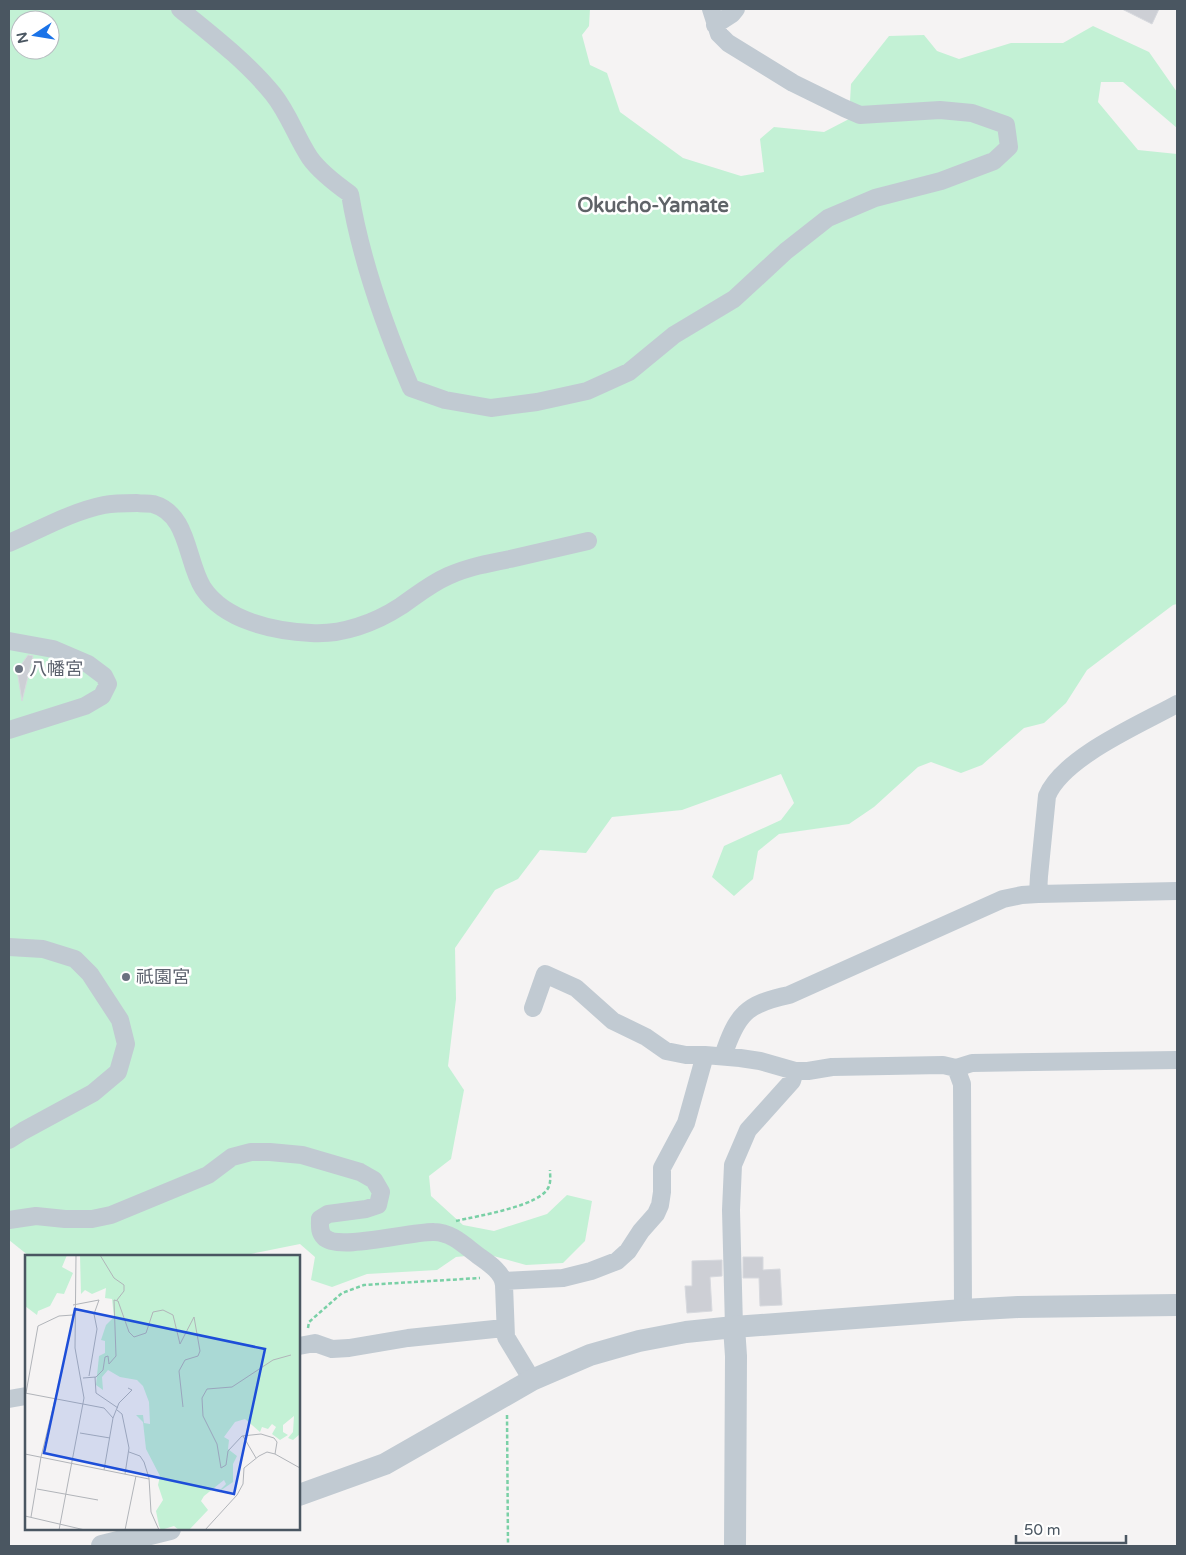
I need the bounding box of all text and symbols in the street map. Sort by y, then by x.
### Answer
north arrow [10,10,60,60]
text: N [13,30,32,45]
district label: Okucho-Yamate [577,194,729,218]
place label: 八幡宮 [29,658,83,680]
marker: 八幡宮 [13,663,25,675]
place label: 祇園宮 [136,966,190,988]
marker: 祇園宮 [120,971,132,983]
inset map [25,1255,300,1530]
scale bar [1016,1512,1126,1544]
text: 50 m [1024,1521,1061,1539]

